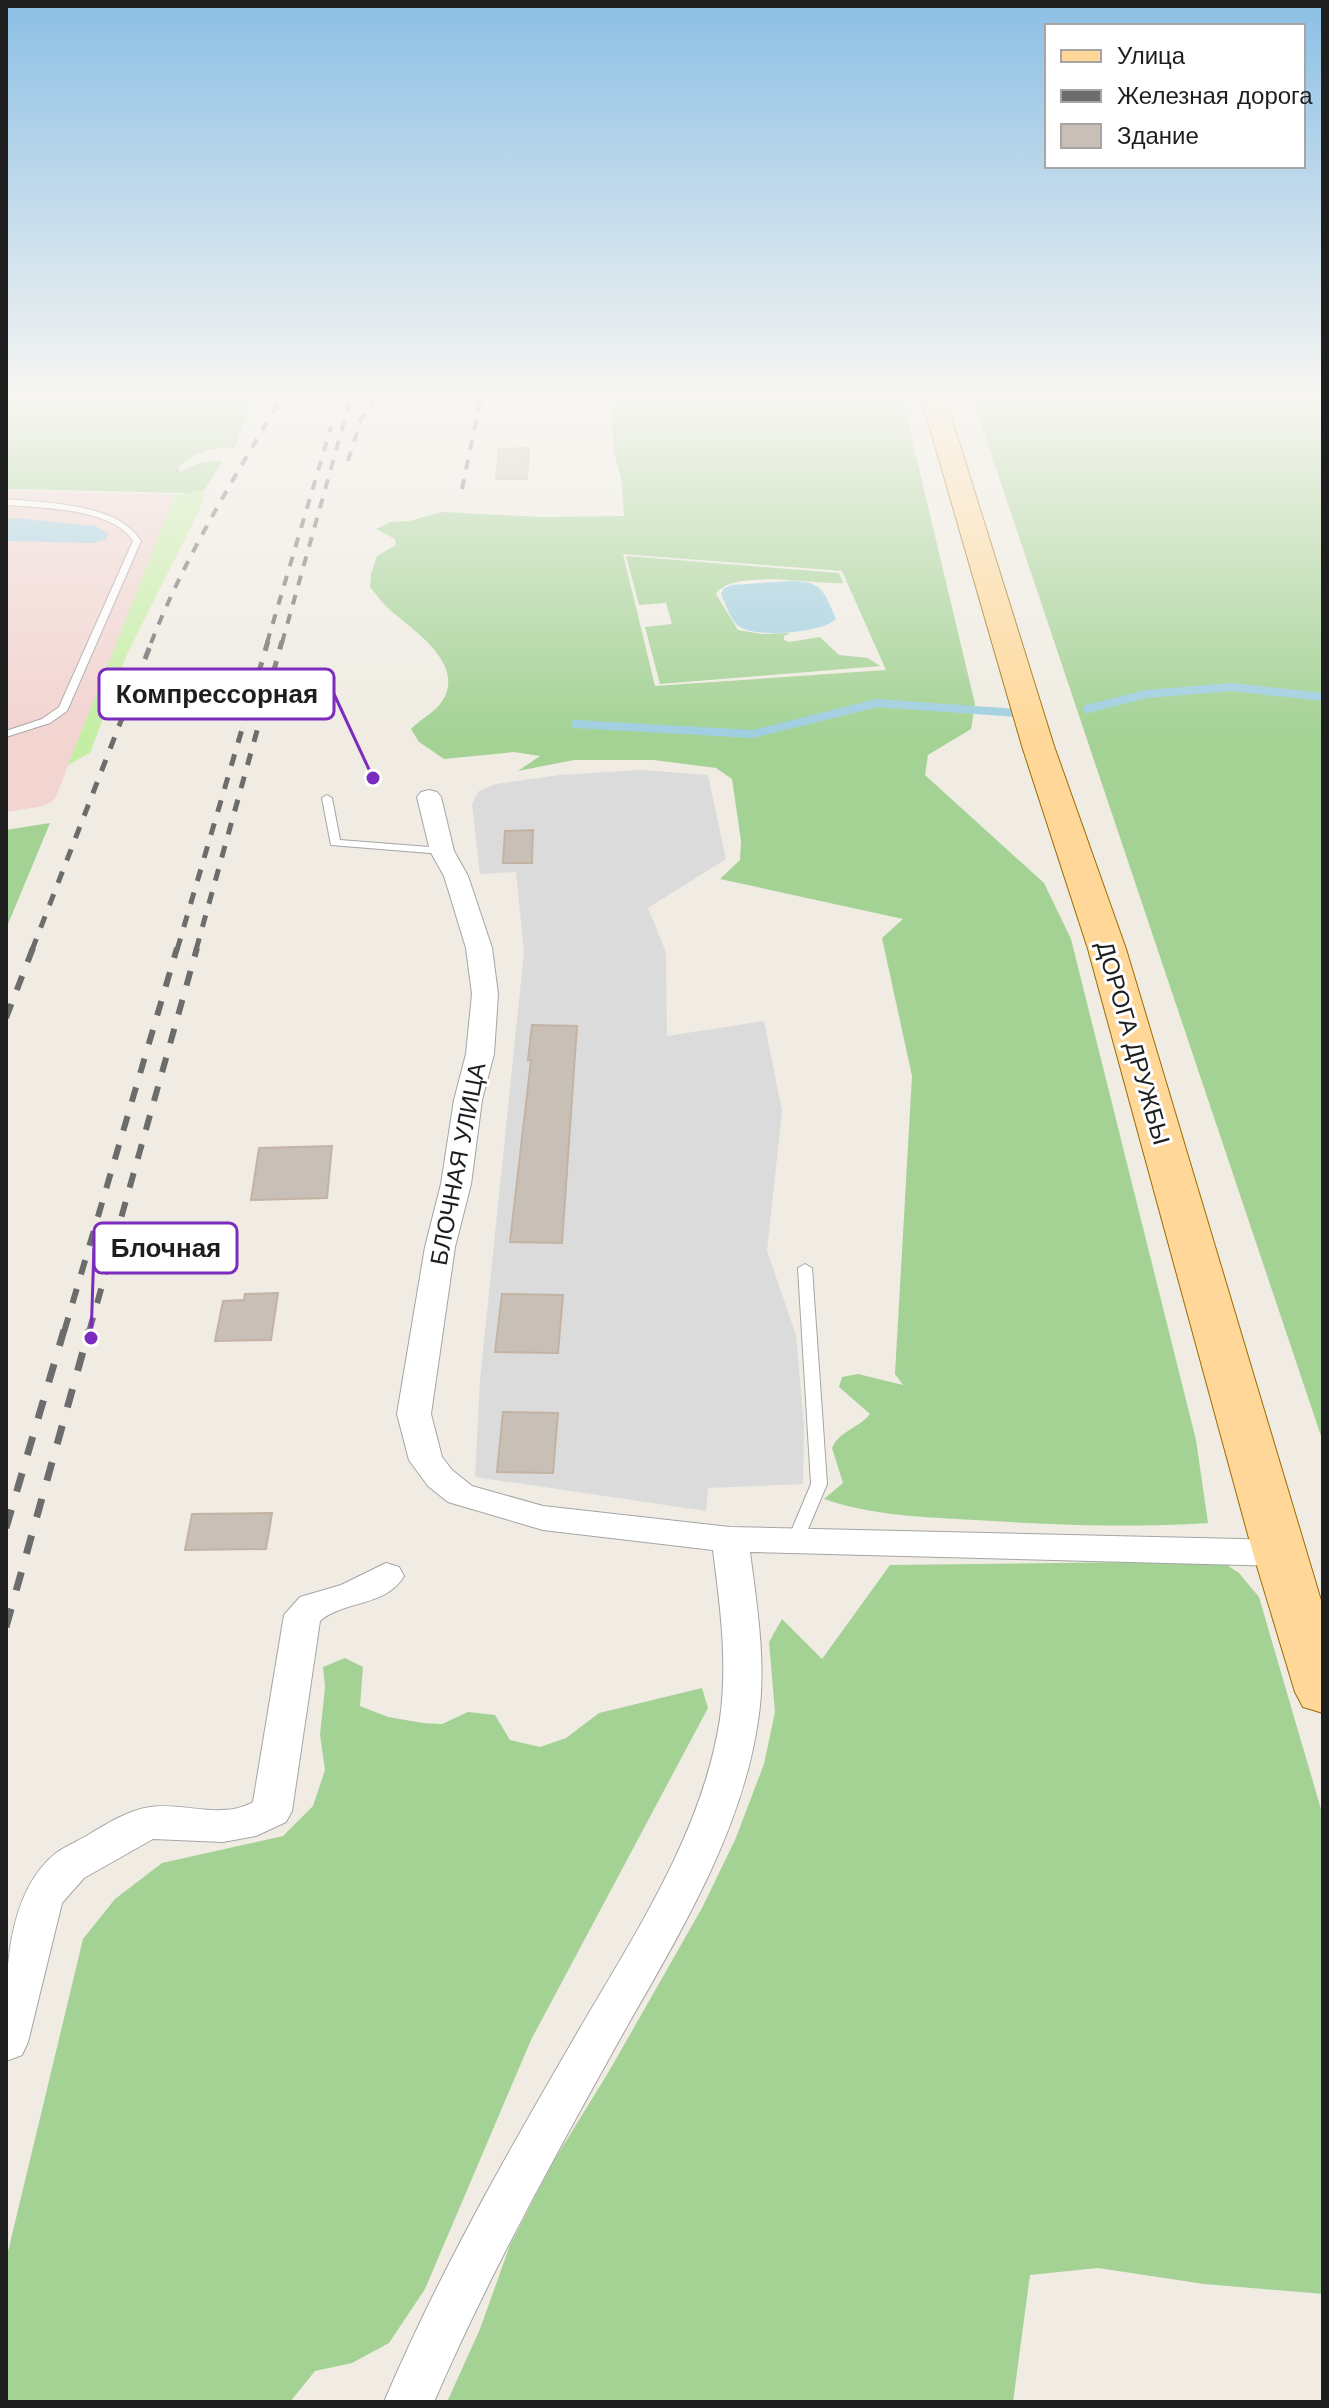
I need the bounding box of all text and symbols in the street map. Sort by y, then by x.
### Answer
legend [1045,24,1305,168]
text: Улица [1117,42,1186,70]
text: Железная дорога [1117,82,1313,110]
text: Здание [1117,122,1199,150]
callout: Компрессорная [99,669,334,719]
text: Компрессорная [116,679,318,709]
street label: ДОРОГА ДРУЖБЫ [1090,938,1176,1148]
street label: БЛОЧНАЯ УЛИЦА [425,1060,491,1268]
callout: Блочная [94,1223,237,1273]
text: Блочная [111,1233,221,1263]

